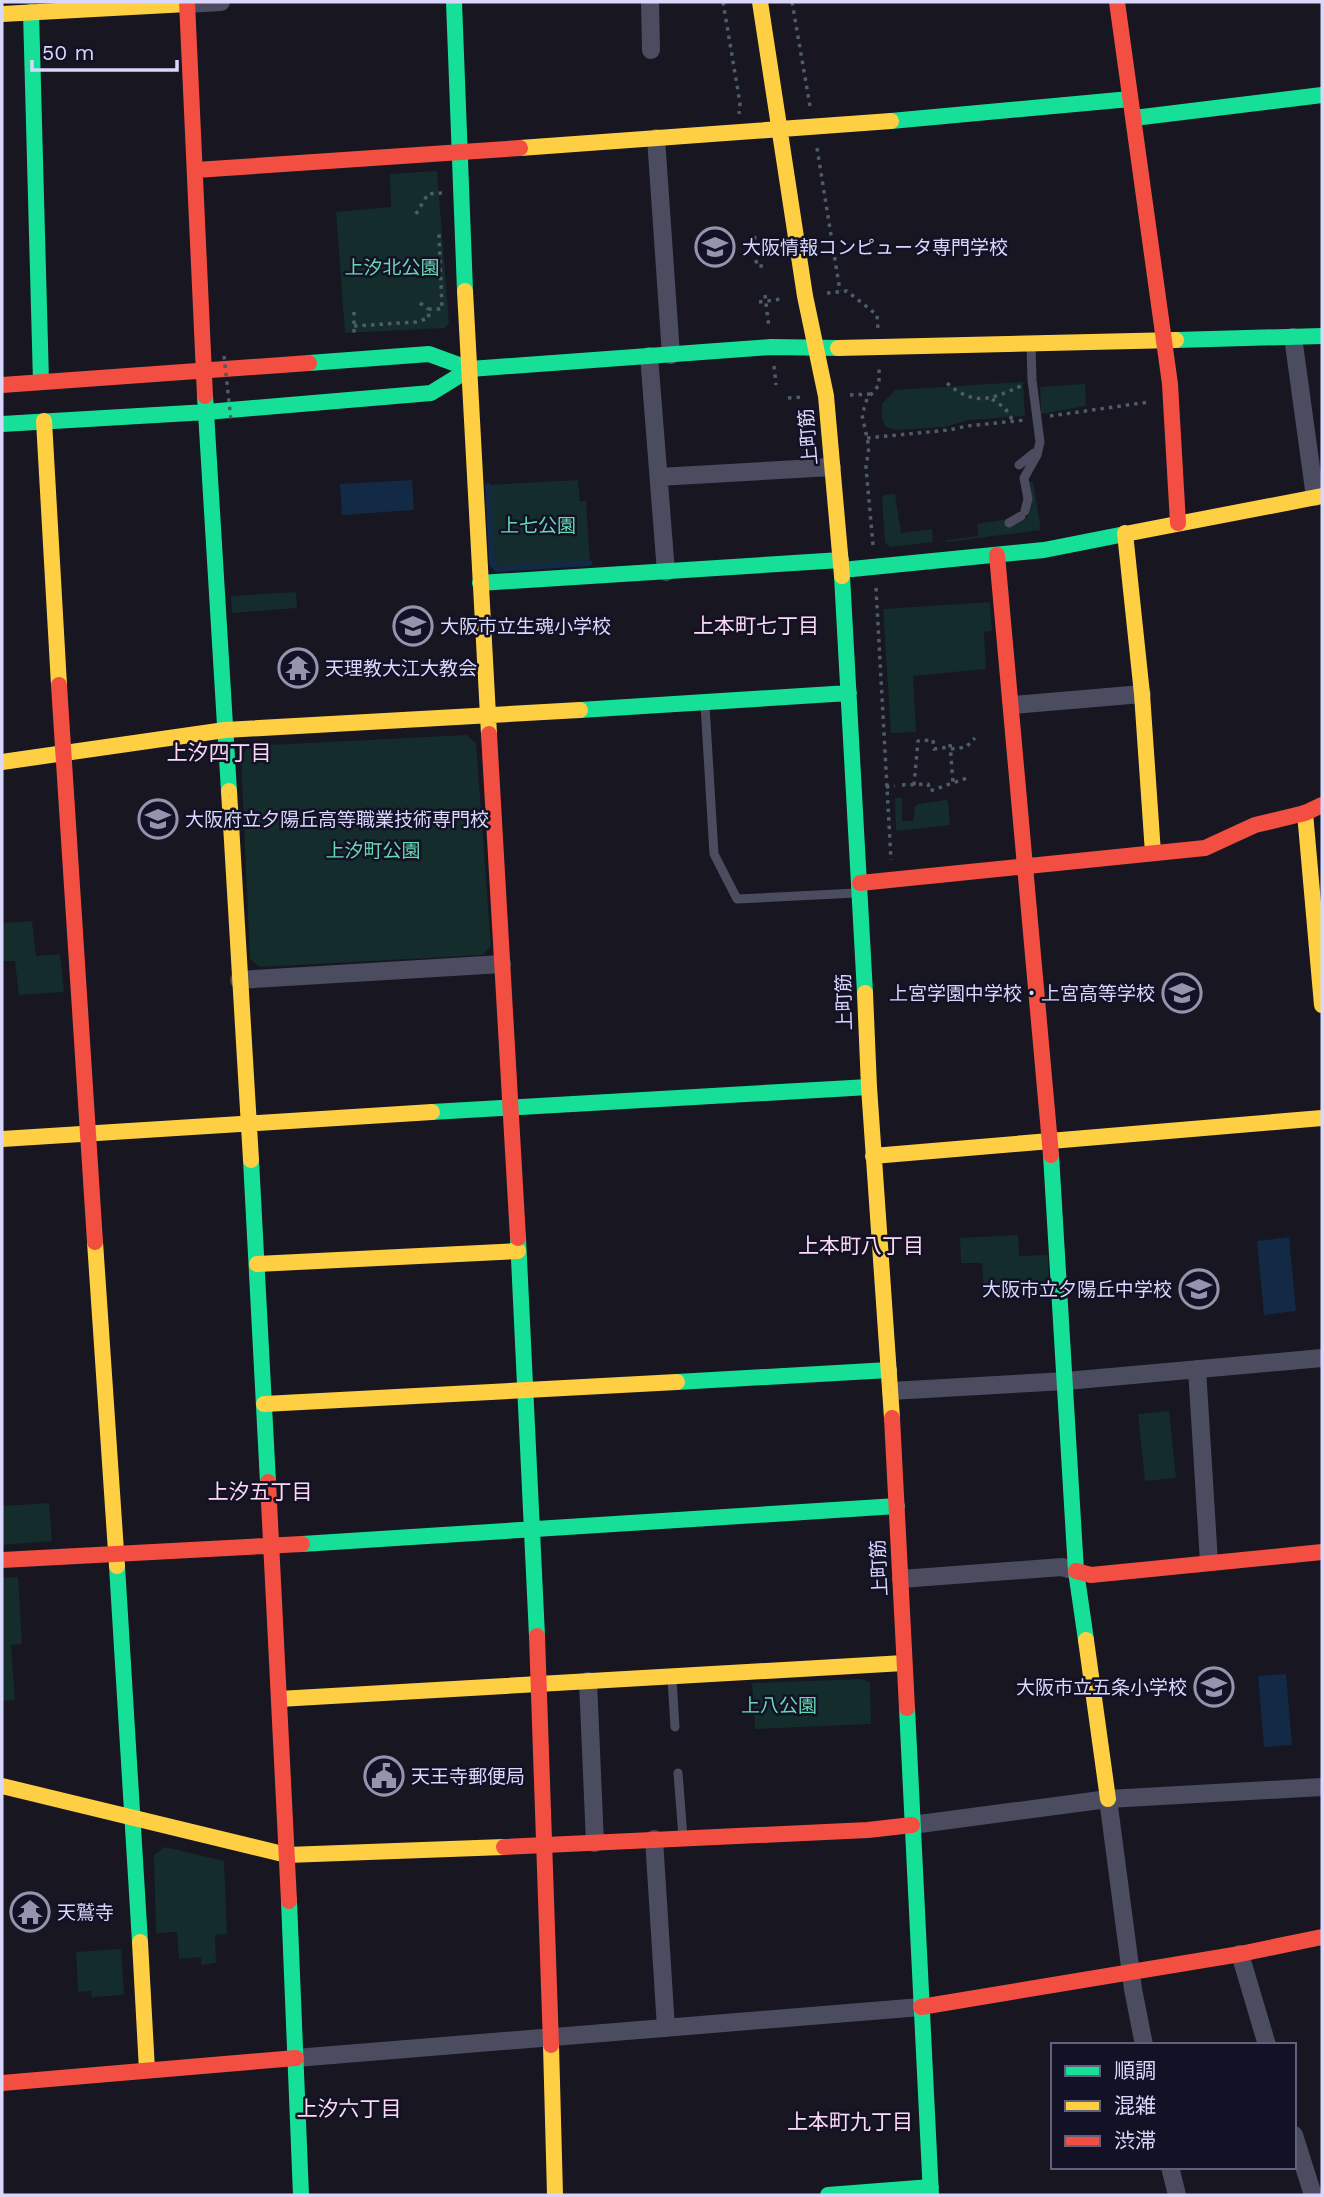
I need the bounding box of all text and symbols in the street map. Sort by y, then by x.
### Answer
scale bar [32,28,177,72]
text: 50 m [42,40,94,65]
school or university icon: 大阪情報コンピュータ専門学校 [694,226,736,268]
place label: 大阪情報コンピュータ専門学校 [742,236,1008,259]
park label: 上汐北公園 [344,256,440,279]
street label: 上町筋 [794,408,822,466]
park label: 上七公園 [500,514,576,537]
school or university icon: 大阪市立生魂小学校 [392,605,434,647]
district label: 上本町七丁目 [693,613,819,638]
place label: 大阪市立生魂小学校 [440,615,611,638]
temple icon: 天理教大江大教会 [277,647,319,689]
place label: 天理教大江大教会 [325,657,477,680]
district label: 上汐四丁目 [167,740,272,765]
school or university icon: 大阪府立夕陽丘高等職業技術専門校 [137,798,179,840]
place label: 大阪府立夕陽丘高等職業技術専門校 [185,808,489,831]
park label: 上汐町公園 [325,839,421,862]
school or university icon: 上宮学園中学校・上宮高等学校 [1161,972,1203,1014]
street label: 上町筋 [832,973,856,1031]
place label: 上宮学園中学校・上宮高等学校 [889,982,1155,1005]
district label: 上本町八丁目 [798,1233,924,1258]
school or university icon: 大阪市立夕陽丘中学校 [1178,1268,1220,1310]
place label: 大阪市立夕陽丘中学校 [982,1278,1172,1301]
district label: 上汐五丁目 [208,1479,313,1504]
street label: 上町筋 [866,1539,892,1597]
school or university icon: 大阪市立五条小学校 [1193,1666,1235,1708]
place label: 大阪市立五条小学校 [1016,1676,1187,1699]
park label: 上八公園 [741,1694,817,1717]
public building icon: 天王寺郵便局 [363,1755,405,1797]
place label: 天王寺郵便局 [411,1765,525,1788]
temple icon: 天鷲寺 [9,1891,51,1933]
place label: 天鷲寺 [57,1901,114,1924]
legend [1051,2043,1296,2169]
text: 順調 [1114,2058,1156,2083]
text: 混雑 [1114,2093,1156,2118]
district label: 上汐六丁目 [297,2096,402,2121]
district label: 上本町九丁目 [787,2109,913,2134]
text: 渋滞 [1114,2128,1156,2153]

